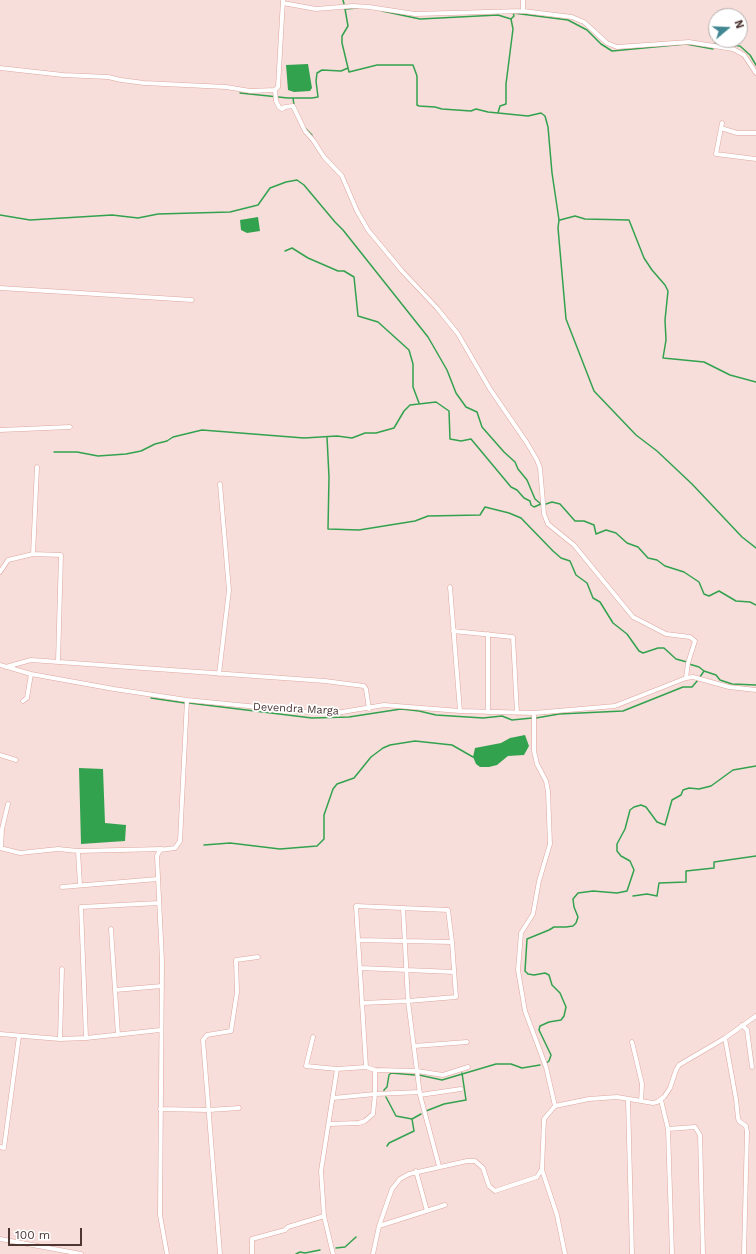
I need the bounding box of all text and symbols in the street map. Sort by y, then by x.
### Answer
north arrow [708,8,748,48]
text: N [731,18,746,30]
street label: Devendra Marga [253,700,339,718]
scale bar [10,1220,84,1246]
text: 100 m [15,1228,50,1242]

